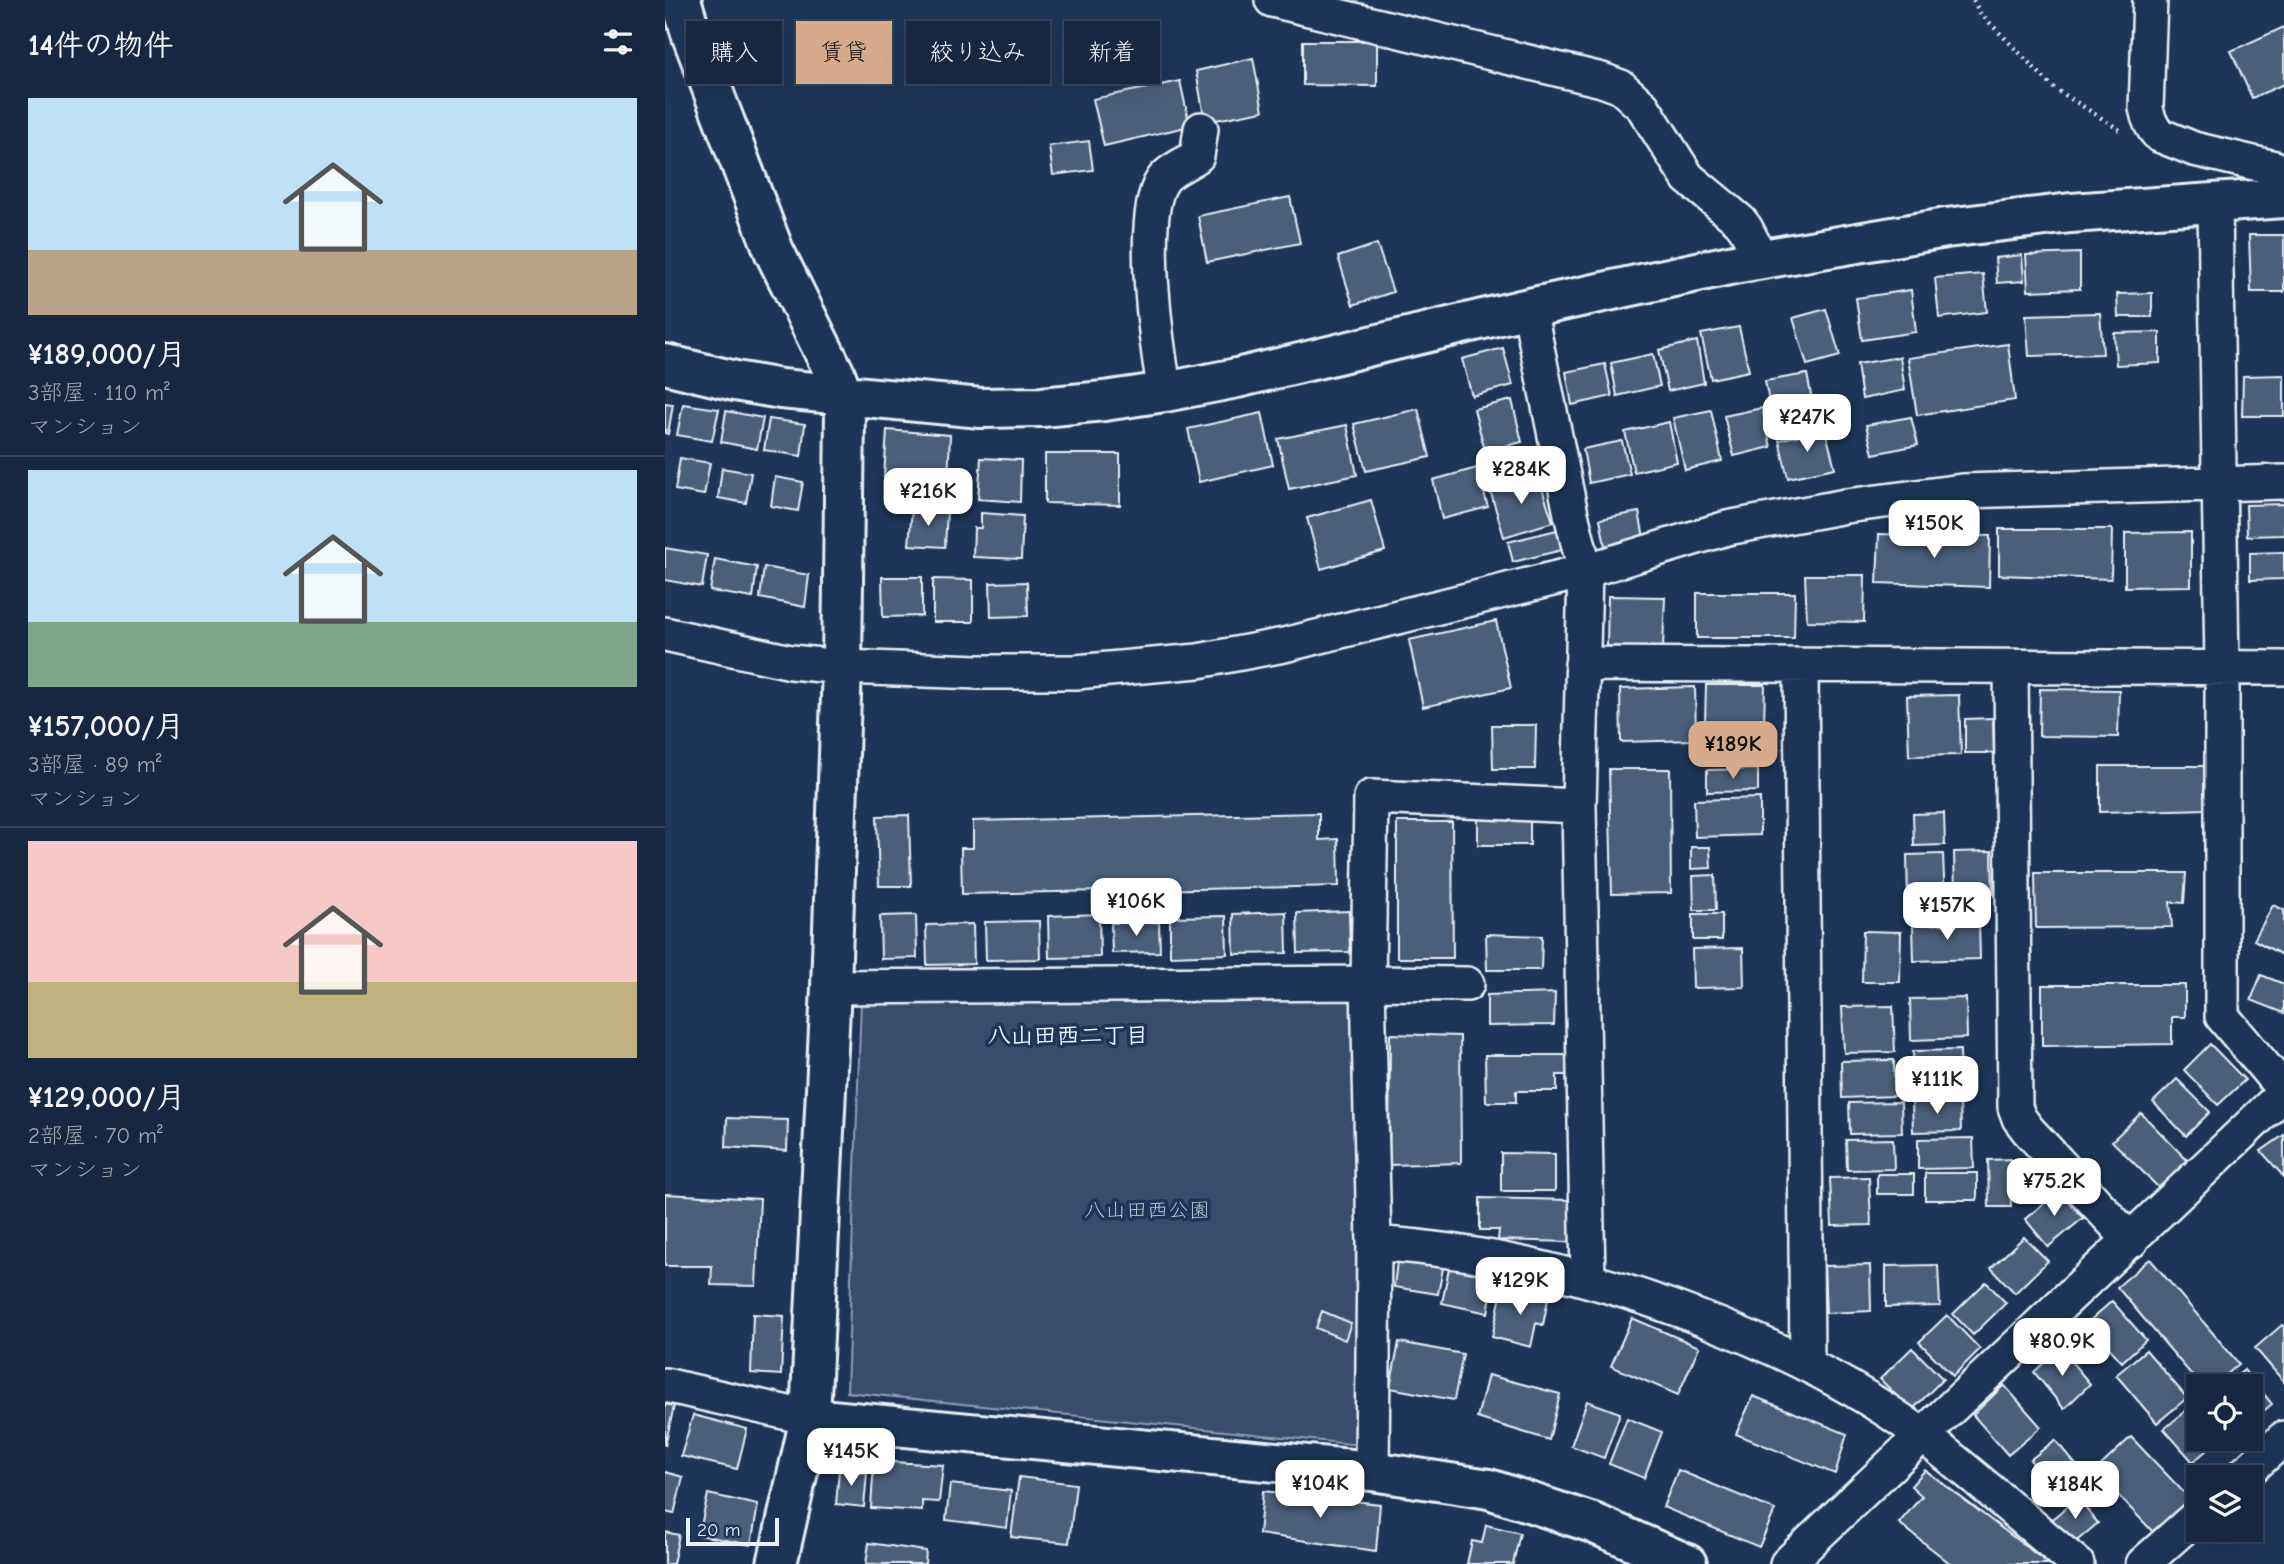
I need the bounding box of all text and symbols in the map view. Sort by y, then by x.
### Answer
chip: 購入 [686,21,782,84]
chip: 賃貸 [796,21,892,84]
chip: 絞り込み [906,21,1050,84]
chip: 新着 [1064,21,1160,84]
icon: filters [599,23,637,61]
text: 14件の物件 [28,28,174,63]
icon: home [270,144,396,270]
text: ¥189,000/月 [28,337,186,372]
text: 3部屋 · 110 m² [28,379,170,406]
pin: ¥247K [1758,394,1856,454]
text: ¥247K [1779,403,1835,430]
text: マンション [28,413,142,440]
pin: ¥284K [1472,447,1570,506]
text: ¥284K [1492,455,1550,482]
pin: ¥216K [879,468,977,528]
text: ¥216K [900,477,956,504]
pin: ¥150K [1885,500,1983,560]
text: ¥150K [1905,509,1963,536]
icon: home [270,516,396,642]
text: ¥157,000/月 [28,709,184,744]
pin: ¥189K [1684,722,1782,781]
text: ¥189K [1704,730,1762,757]
text: 3部屋 · 89 m² [28,751,162,778]
text: マンション [28,785,142,812]
pin: ¥106K [1087,878,1185,938]
pin: ¥157K [1898,883,1996,942]
icon: home [270,887,396,1013]
text: ¥106K [1107,887,1165,914]
text: ¥157K [1919,891,1975,918]
district label: 八山田西二丁目 [988,1022,1149,1049]
pin: ¥111K [1888,1056,1986,1116]
text: ¥111K [1911,1065,1963,1092]
text: ¥129,000/月 [28,1080,186,1115]
text: 2部屋 · 70 m² [28,1122,163,1149]
text: マンション [28,1156,142,1183]
pin: ¥75.2K [1997,1158,2111,1218]
text: ¥75.2K [2023,1167,2085,1194]
park label: 八山田西公園 [1084,1198,1210,1222]
pin: ¥129K [1471,1258,1569,1317]
text: ¥129K [1492,1266,1548,1293]
pin: ¥80.9K [2005,1318,2119,1378]
text: ¥80.9K [2029,1327,2095,1354]
map controls [2186,1374,2263,1542]
button: locate [2186,1374,2263,1451]
pin: ¥145K [802,1428,900,1488]
text: ¥145K [823,1437,879,1464]
pin: ¥104K [1271,1460,1369,1520]
pin: ¥184K [2026,1462,2124,1521]
button: layers [2186,1465,2263,1542]
text: ¥104K [1291,1469,1349,1496]
text: ¥184K [2047,1470,2103,1497]
scale bar [686,1515,779,1547]
text: 20 m [697,1519,741,1541]

